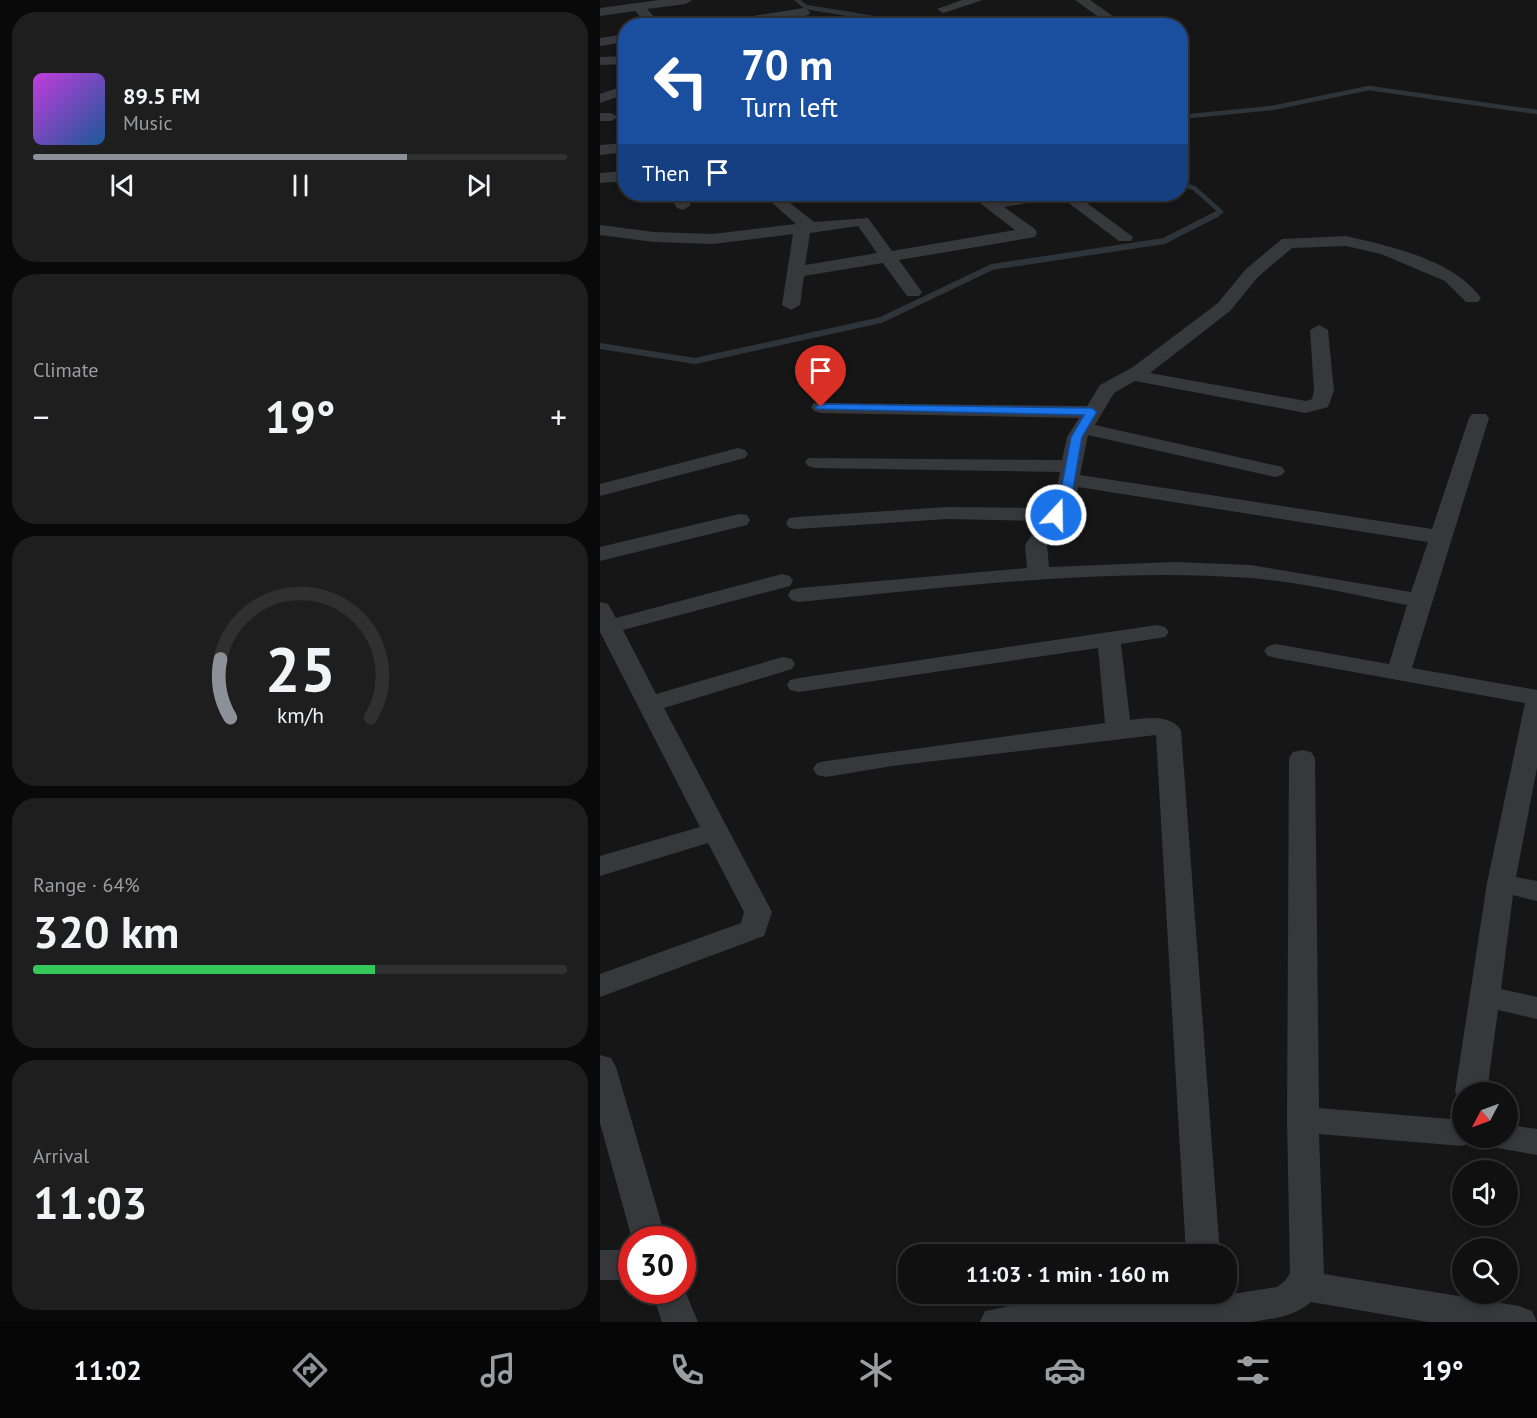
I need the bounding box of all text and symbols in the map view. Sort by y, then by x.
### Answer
text: 70 m [741,37,833,92]
icon: left [642,42,720,120]
text: 89.5 FM [123,82,200,110]
text: Turn left [741,90,838,124]
text: Music [123,110,172,136]
icon: arrive [701,156,734,189]
text: Then [642,159,689,187]
icon: previous [106,169,139,202]
icon: pause [284,169,317,202]
icon: next [462,169,495,202]
pin [795,345,846,407]
icon: arrive [804,354,837,387]
text: Climate [33,357,99,383]
text: 19° [265,387,335,445]
text: − [33,395,50,438]
text: + [550,395,567,438]
position arrow [1024,483,1088,547]
text: 25 [265,628,335,709]
text: km/h [276,701,323,729]
text: Range · 64% [33,872,140,898]
text: 320 km [33,902,179,960]
north arrow [1452,1082,1518,1148]
map controls [1452,1082,1518,1304]
text: Arrival [33,1143,89,1169]
button: sound [1452,1160,1518,1226]
text: 11:03 [33,1173,147,1231]
speed limit sign: 30 [618,1226,696,1304]
button: search [1452,1238,1518,1304]
text: 11:03 · 1 min · 160 m [966,1260,1169,1288]
icon: directions [289,1349,331,1391]
icon: music [477,1349,519,1391]
icon: phone [666,1349,708,1391]
icon: climate [855,1349,897,1391]
icon: car [1044,1349,1086,1391]
icon: filters [1232,1349,1274,1391]
text: 11:02 [73,1353,142,1387]
text: 19° [1421,1353,1464,1387]

